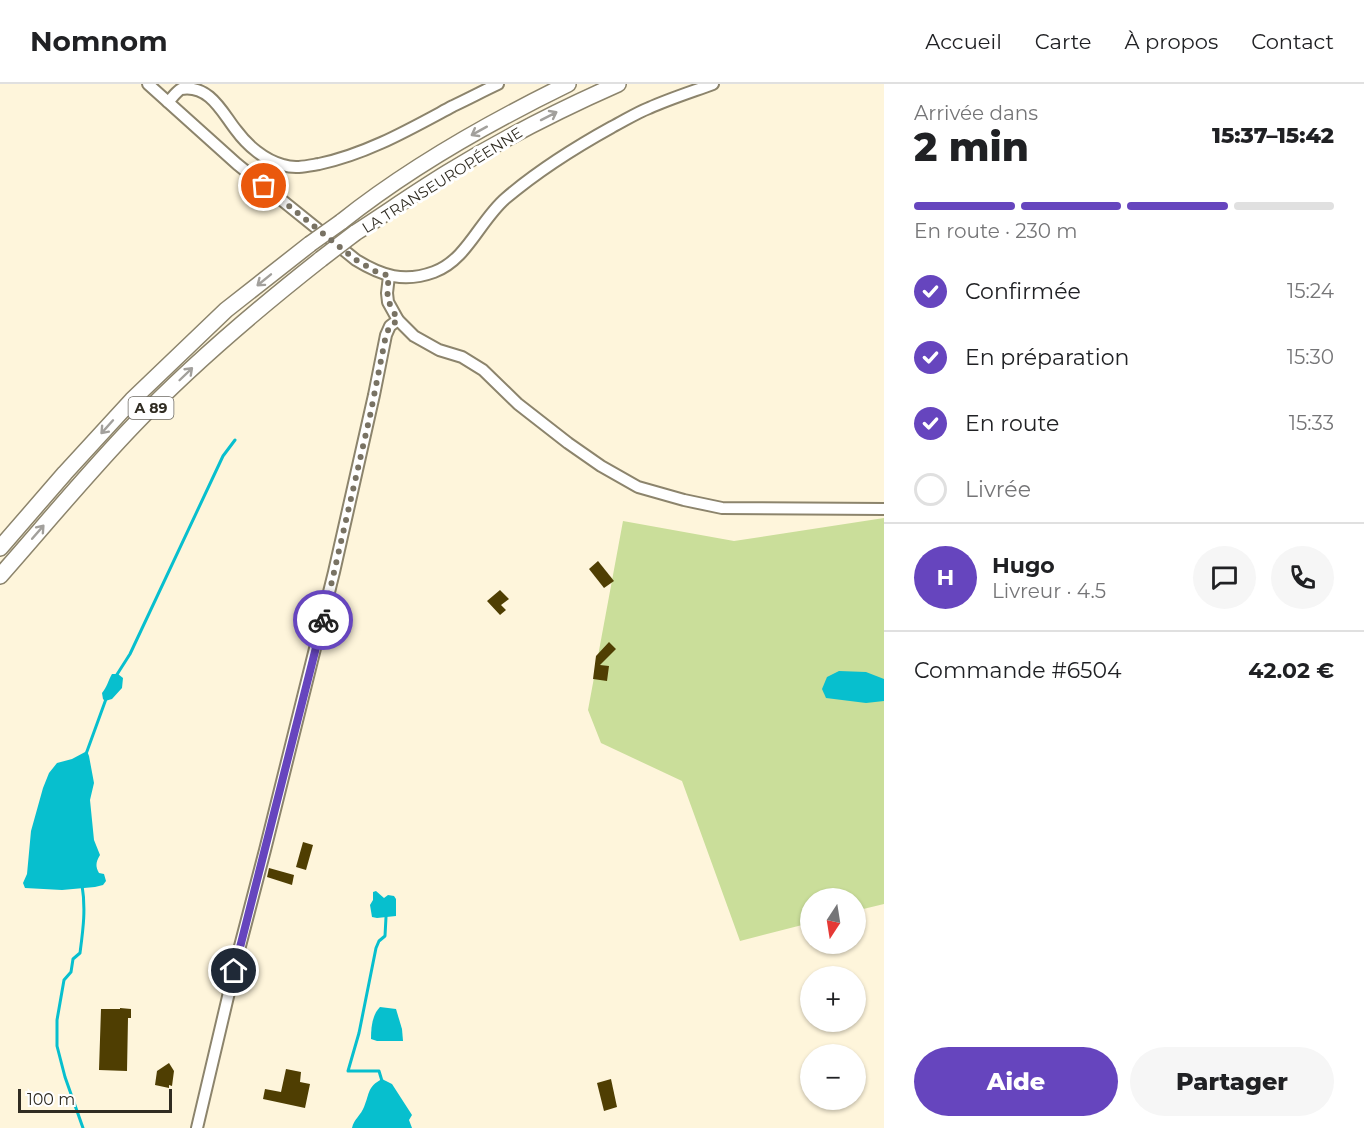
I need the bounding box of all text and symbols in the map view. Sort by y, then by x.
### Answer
text: Nomnom [30,24,168,58]
text: Accueil [925,29,1002,54]
text: Carte [1035,29,1091,54]
text: À propos [1124,29,1218,54]
text: Contact [1251,29,1334,54]
text: Arrivée dans [914,101,1038,125]
one-way arrow [540,110,558,121]
text: 15:37–15:42 [1212,122,1334,149]
street label: LA TRANSEUROPÉENNE [358,123,526,237]
text: 2 min [914,123,1029,171]
one-way arrow [471,125,488,137]
pin [238,160,289,211]
icon: bag [247,169,280,202]
text: En route · 230 m [914,219,1078,243]
one-way arrow [256,273,272,286]
icon: check [914,275,947,308]
text: Confirmée [965,278,1081,305]
text: 15:24 [1287,279,1334,303]
icon: check [914,341,947,374]
text: En préparation [965,344,1129,371]
text: 15:30 [1287,345,1334,369]
one-way arrow [178,367,193,382]
road number: A 89 [128,397,174,419]
icon: check [914,407,947,440]
text: En route [965,410,1059,437]
text: 15:33 [1289,411,1334,435]
one-way arrow [100,420,114,435]
text: Livrée [965,476,1031,503]
one-way arrow [31,525,45,540]
button: chat [1193,546,1256,609]
button: phone [1271,546,1334,609]
text: Hugo [992,552,1055,579]
text: H [937,564,954,591]
text: Livreur · 4.5 [992,579,1106,603]
courier [293,590,353,650]
icon: bike [307,604,340,637]
text: Commande #6504 [914,657,1122,684]
text: 42.02 € [1248,657,1334,684]
north arrow [800,888,866,954]
map controls [800,888,866,1110]
pin [208,945,259,996]
icon: home [217,954,250,987]
button: + [800,966,866,1032]
button: − [800,1044,866,1110]
button: Aide [914,1047,1118,1116]
button: Partager [1130,1047,1334,1116]
scale bar [18,1086,172,1114]
text: 100 m [27,1090,75,1109]

